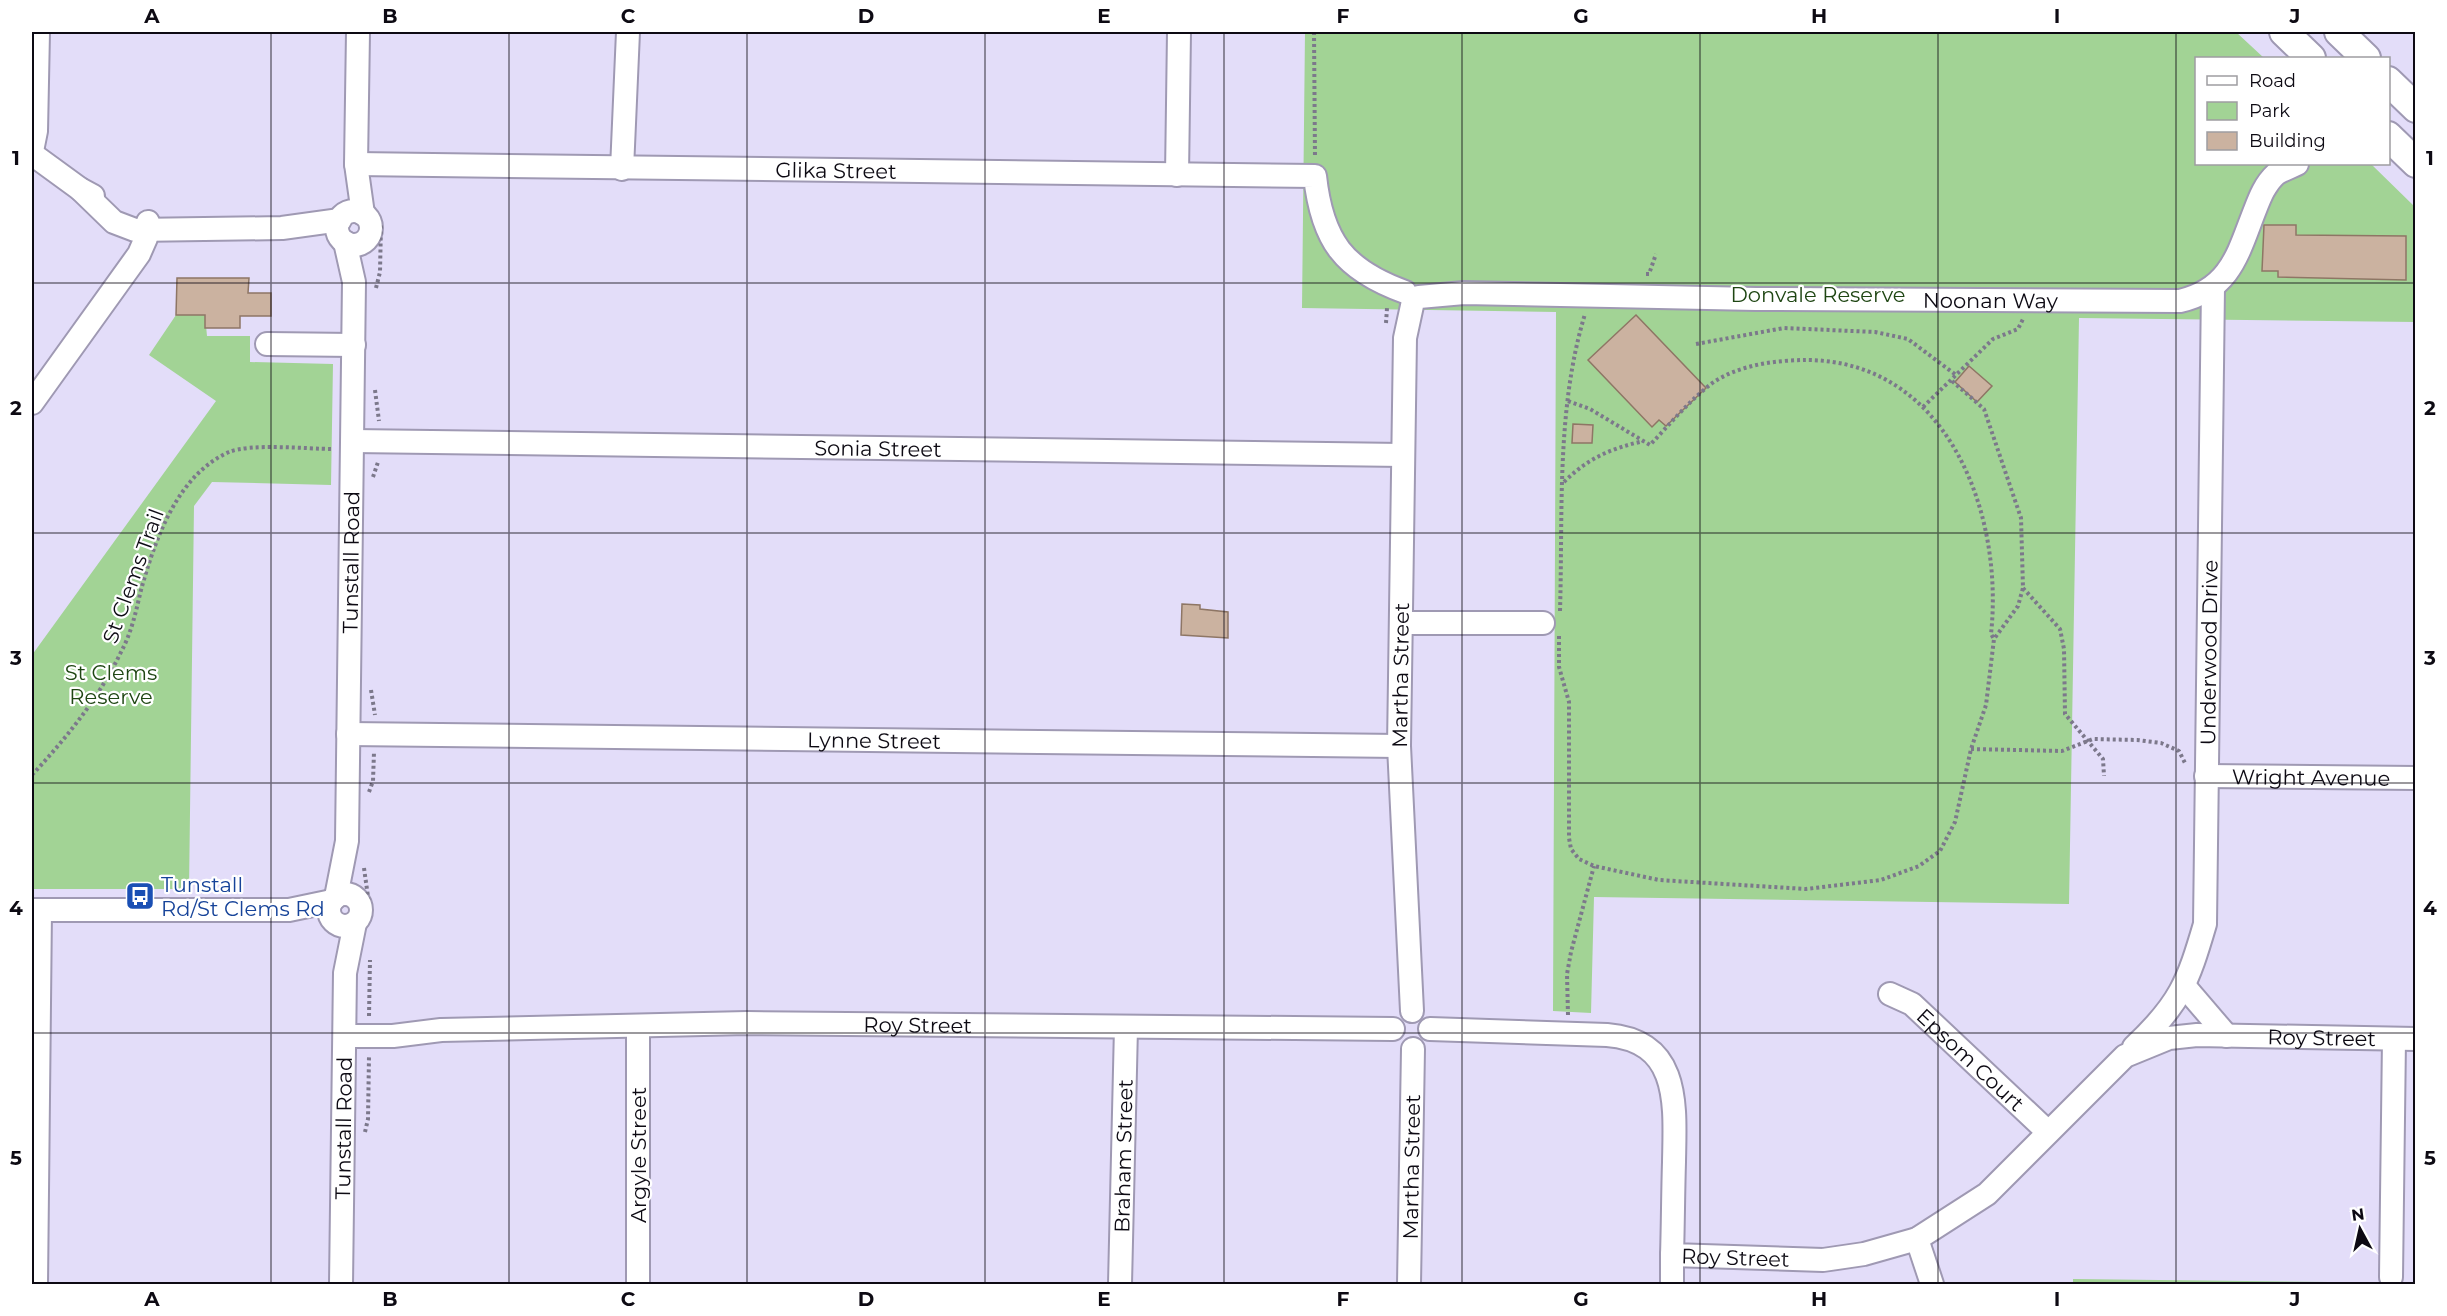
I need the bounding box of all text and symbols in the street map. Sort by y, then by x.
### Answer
text: A [143,4,160,28]
text: B [382,4,398,28]
text: C [621,4,636,28]
text: D [858,4,874,28]
text: E [1097,4,1111,28]
text: F [1337,4,1350,28]
text: G [1573,4,1589,28]
text: H [1811,4,1827,28]
text: I [2054,4,2060,28]
text: J [2289,4,2300,28]
legend [2195,57,2390,165]
text: Road [2249,70,2296,92]
text: Park [2249,100,2290,122]
text: Building [2249,130,2326,152]
text: 1 [12,146,20,170]
text: 1 [2426,146,2434,170]
street label: Glika Street [775,157,897,183]
park label: Donvale Reserve [1731,282,1905,307]
street label: Noonan Way [1923,287,2059,313]
text: 2 [10,396,22,420]
text: 2 [2424,396,2436,420]
street label: Sonia Street [814,435,942,461]
street label: Tunstall Road [337,491,364,634]
street label: St Clems Trail [97,505,169,647]
street label: Underwood Drive [2195,560,2222,746]
street label: Martha Street [1386,602,1414,748]
text: 3 [9,646,22,670]
text: 3 [2423,646,2436,670]
park label: St Clems Reserve [65,660,157,709]
street label: Lynne Street [807,727,941,753]
street label: Wright Avenue [2232,764,2390,790]
place label: Tunstall Rd/St Clems Rd [161,872,325,921]
bus stop icon: Tunstall Rd/St Clems Rd [124,880,156,912]
text: 4 [9,896,23,920]
text: 4 [2423,896,2437,920]
street label: Epsom Court [1912,1003,2030,1116]
street label: Roy Street [863,1012,972,1038]
street label: Roy Street [2267,1024,2376,1051]
street label: Tunstall Road [330,1057,356,1199]
street label: Braham Street [1109,1079,1137,1233]
street label: Argyle Street [626,1087,651,1223]
street label: Martha Street [1397,1094,1425,1240]
text: 5 [10,1146,22,1170]
text: 5 [2424,1146,2436,1170]
north arrow [2330,1199,2390,1259]
text: N [2350,1204,2366,1225]
street label: Roy Street [1681,1243,1790,1271]
text: A [143,1287,160,1311]
text: B [382,1287,398,1311]
text: C [621,1287,636,1311]
text: D [858,1287,874,1311]
text: E [1097,1287,1111,1311]
text: F [1337,1287,1350,1311]
text: G [1573,1287,1589,1311]
text: H [1811,1287,1827,1311]
text: I [2054,1287,2060,1311]
text: J [2289,1287,2300,1311]

